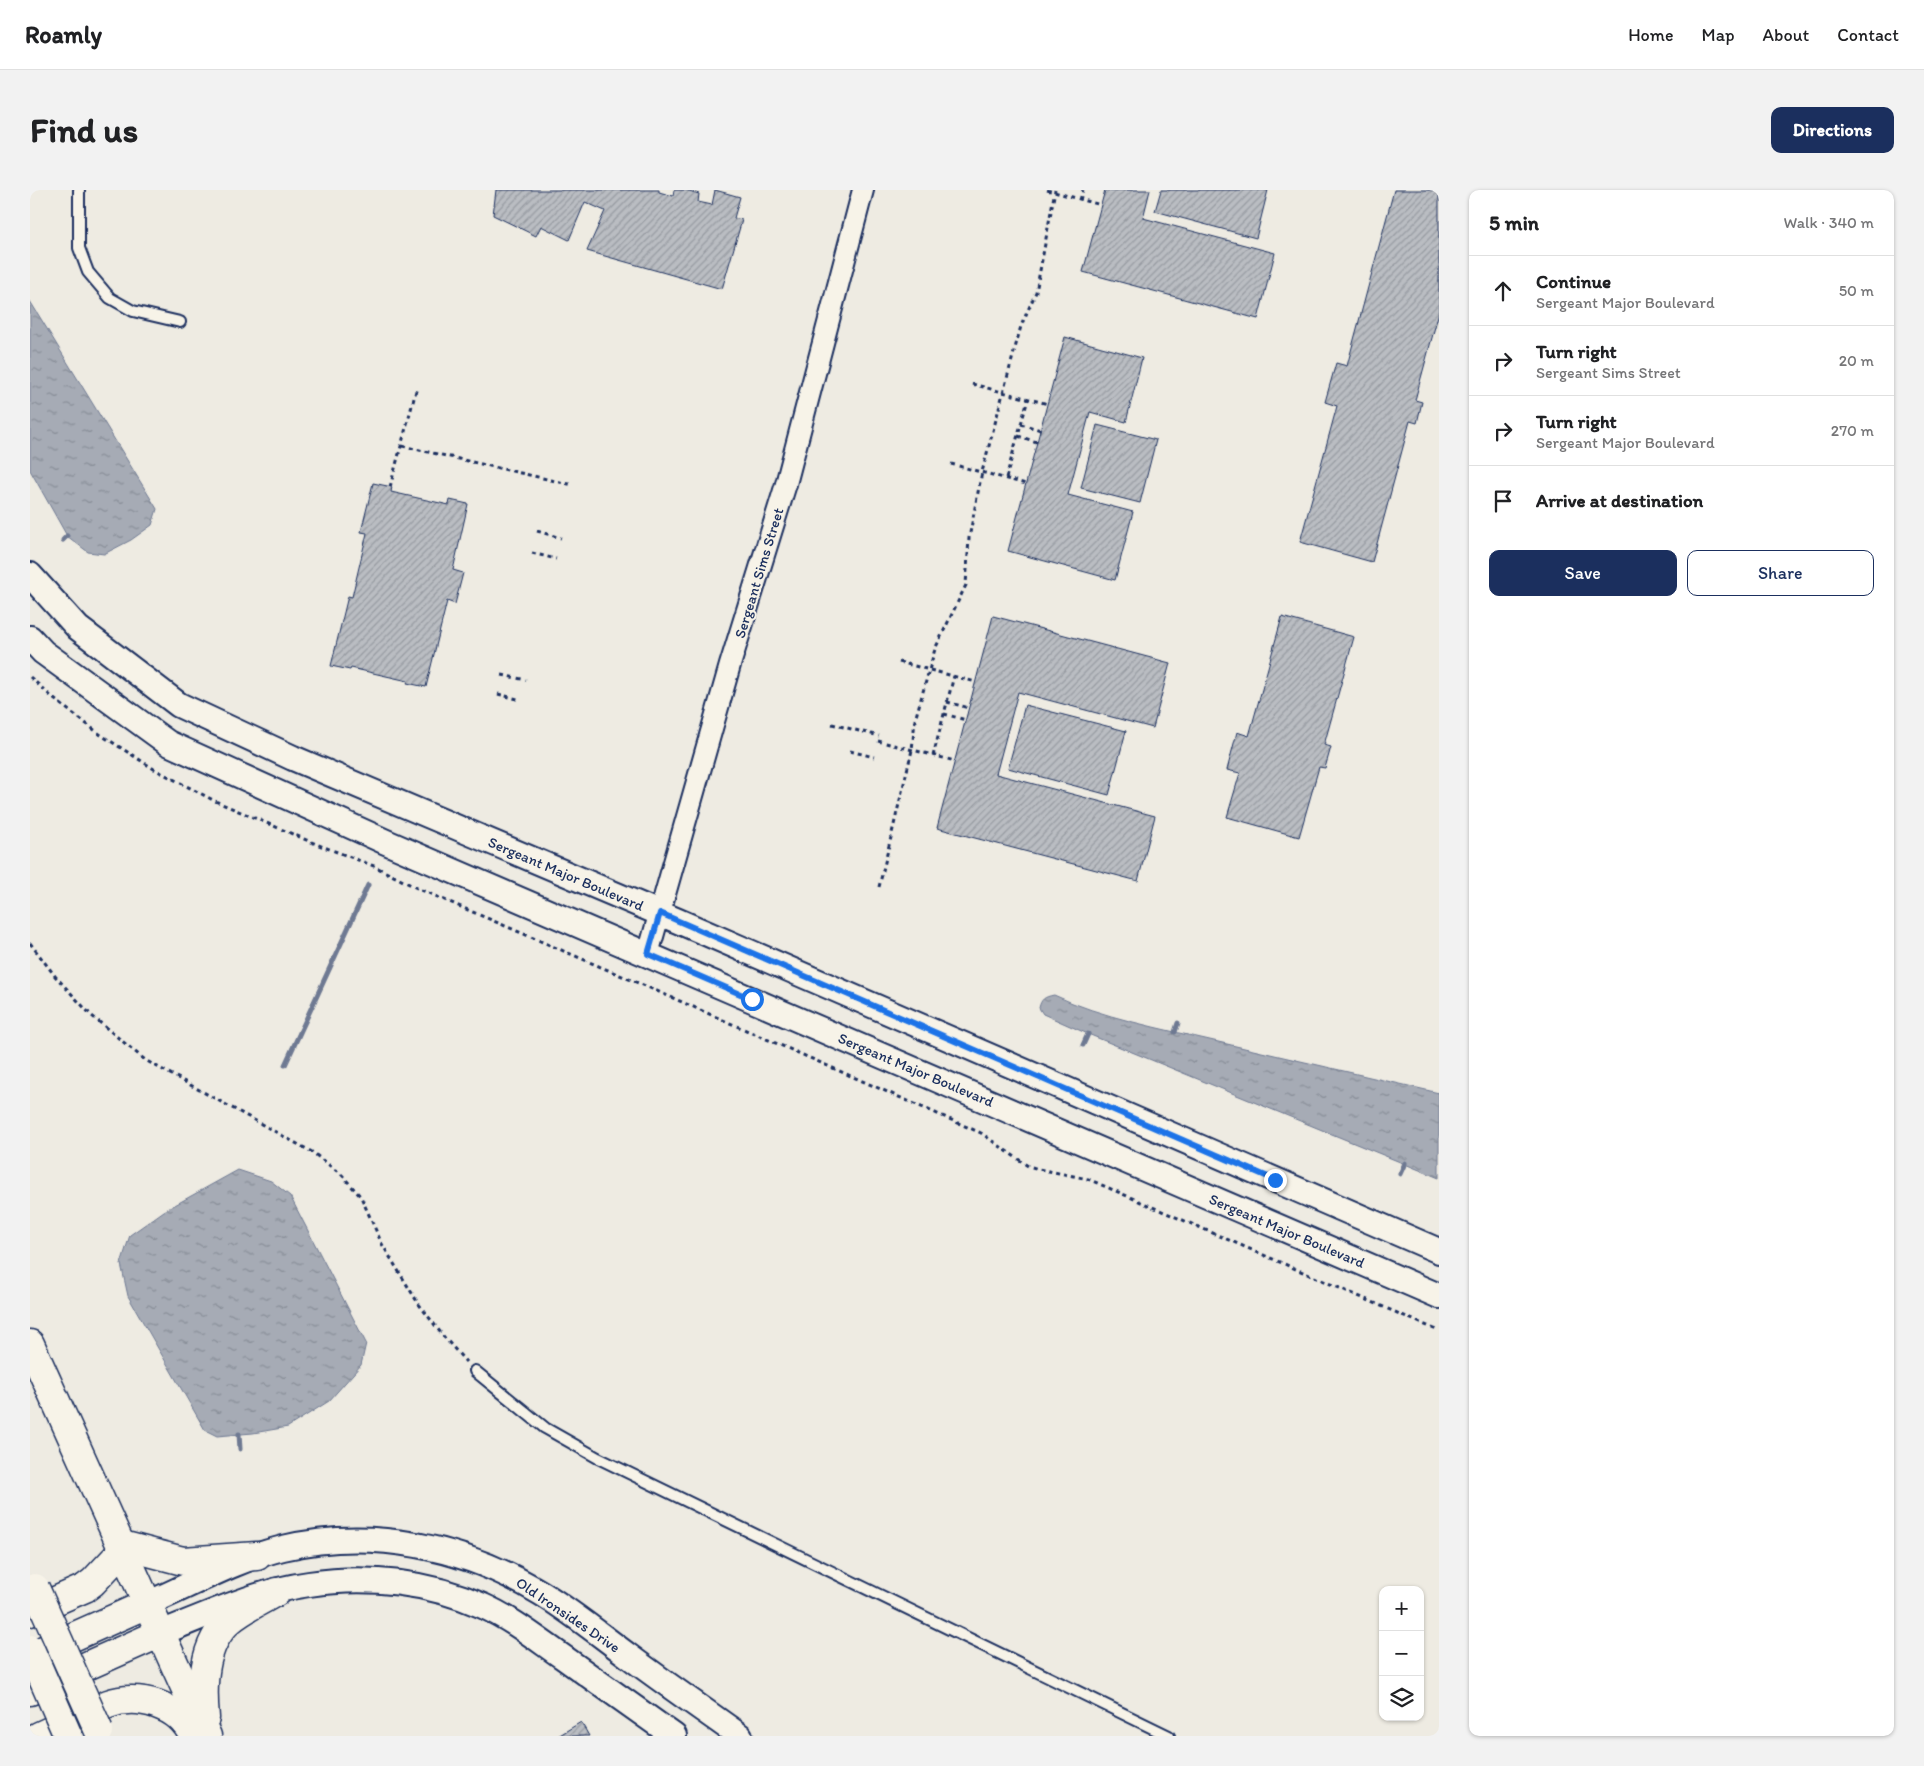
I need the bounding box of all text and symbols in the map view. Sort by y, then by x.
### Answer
text: Roamly [25,20,102,49]
text: Home [1628,24,1674,46]
text: Map [1702,24,1735,46]
text: About [1763,24,1809,46]
text: Contact [1837,24,1899,46]
button: Directions [1771,107,1894,153]
text: Find us [30,109,138,151]
text: 5 min [1489,210,1539,235]
text: Walk · 340 m [1784,213,1874,232]
text: Continue [1536,270,1611,293]
icon: ahead [1489,277,1517,305]
text: 50 m [1839,281,1874,300]
text: Sergeant Major Boulevard [1536,293,1715,312]
text: Turn right [1536,340,1617,363]
icon: right [1489,347,1517,375]
text: 20 m [1839,351,1874,370]
text: Sergeant Sims Street [1536,363,1681,382]
text: Turn right [1536,410,1617,433]
icon: right [1489,417,1517,445]
text: 270 m [1831,421,1874,440]
text: Sergeant Major Boulevard [1536,433,1715,452]
icon: arrive [1489,487,1517,515]
text: Arrive at destination [1536,489,1703,512]
street label: Sergeant Sims Street [731,505,788,641]
button: Save [1489,550,1677,596]
button: Share [1687,550,1874,596]
street label: Sergeant Major Boulevard [485,833,647,915]
route start [741,988,764,1011]
street label: Sergeant Major Boulevard [835,1029,997,1111]
route end [1264,1169,1287,1192]
street label: Sergeant Major Boulevard [1206,1190,1368,1272]
street label: Old Ironsides Drive [512,1573,624,1657]
map controls [1379,1586,1424,1721]
button: + [1379,1586,1424,1631]
button: − [1379,1631,1424,1676]
button: layers [1379,1676,1424,1721]

